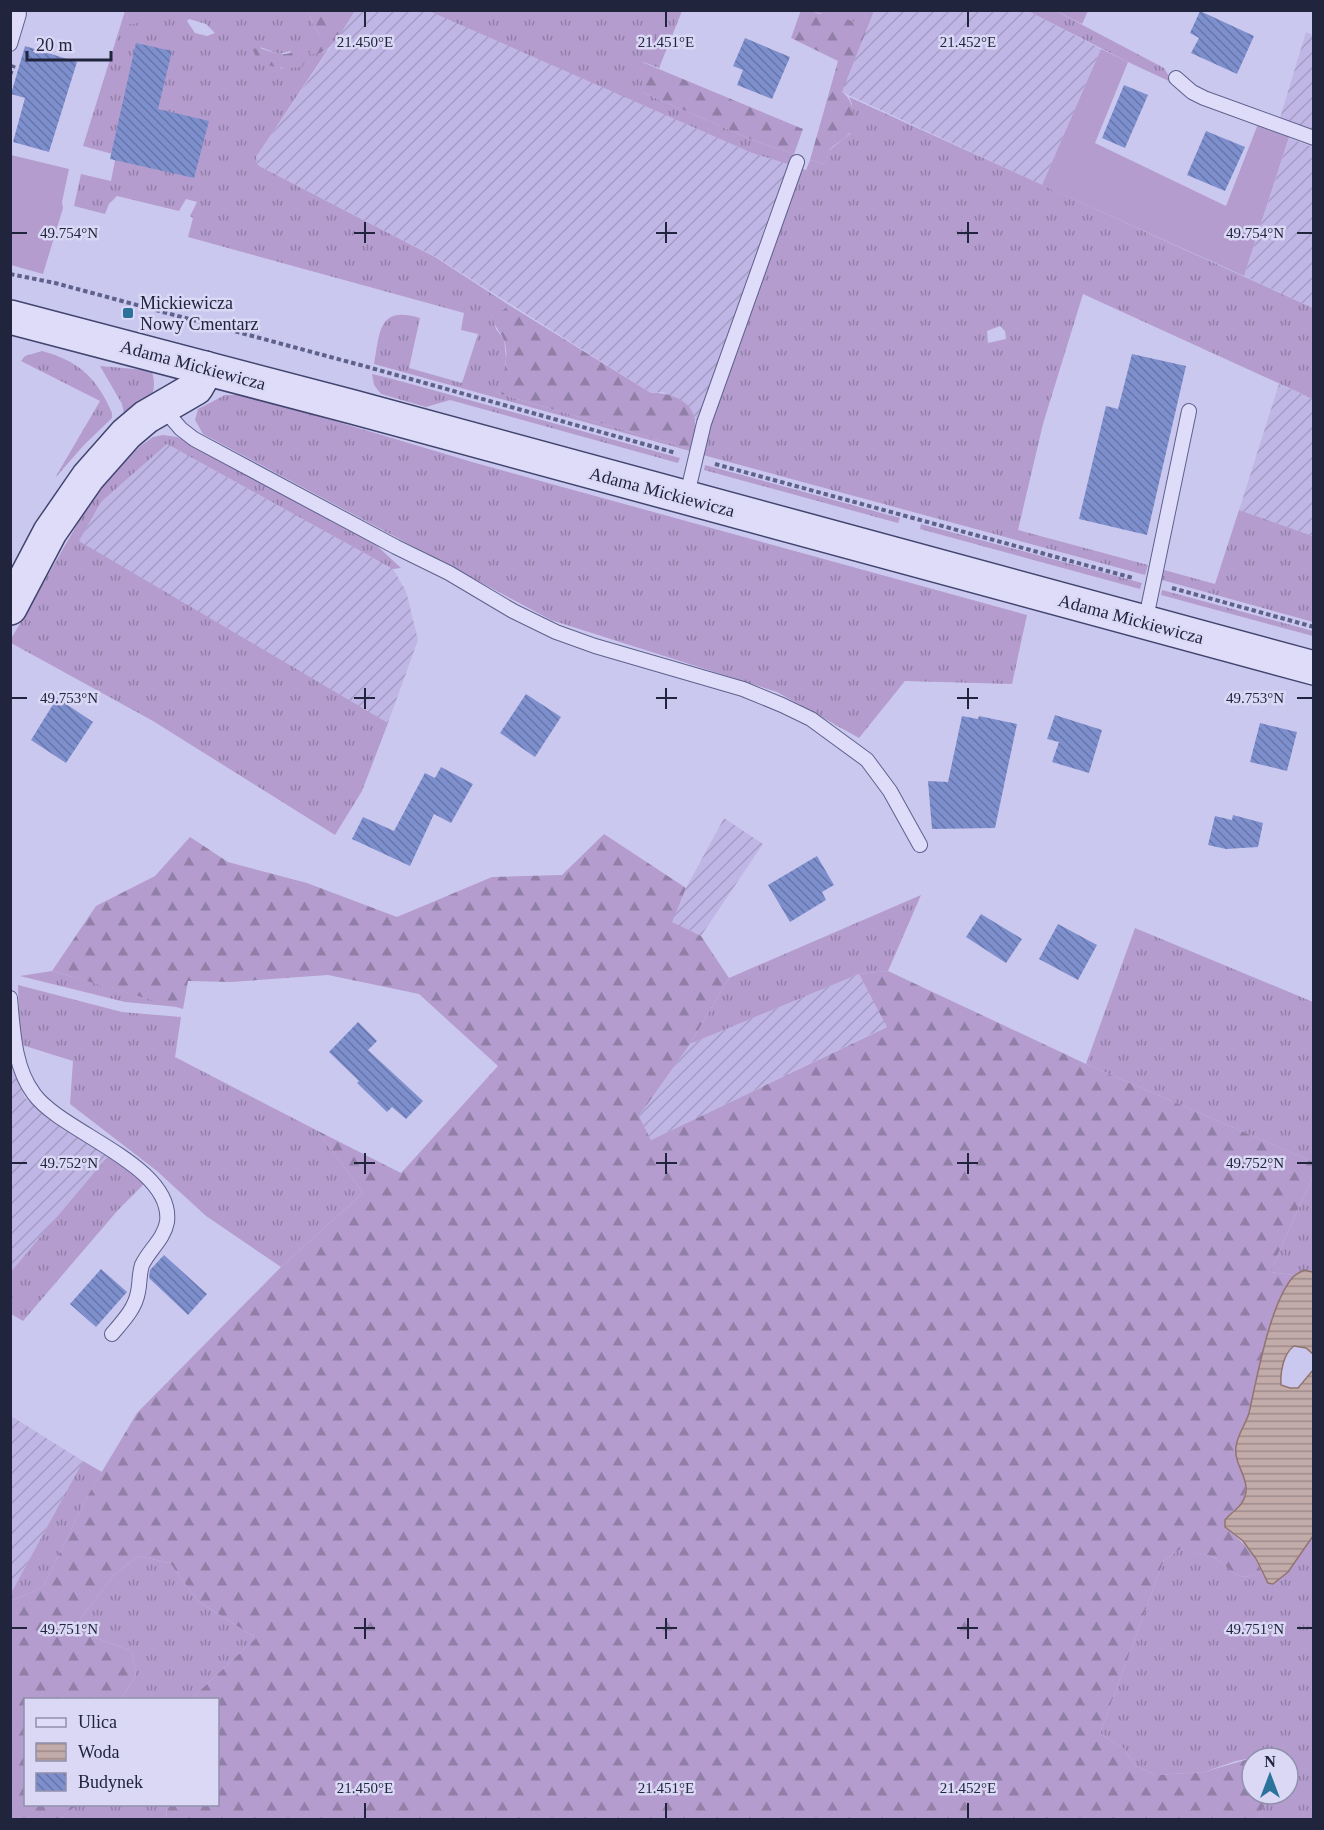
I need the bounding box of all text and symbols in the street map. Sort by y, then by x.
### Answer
scale bar [27,24,111,62]
text: 21.450°E [337,34,393,50]
text: 21.451°E [638,34,694,50]
text: 21.452°E [940,34,996,50]
text: 20 m [36,35,73,55]
text: 49.754°N [40,225,98,241]
text: 49.754°N [1226,225,1284,241]
place label: Mickiewicza Nowy Cmentarz [140,293,258,334]
marker: Mickiewicza Nowy Cmentarz [121,306,135,320]
street label: Adama Mickiewicza [118,336,268,394]
street label: Adama Mickiewicza [587,463,737,521]
street label: Adama Mickiewicza [1056,590,1206,648]
text: 49.753°N [40,690,98,706]
text: 49.753°N [1226,690,1284,706]
text: 49.752°N [40,1155,98,1171]
text: 49.752°N [1226,1155,1284,1171]
text: 49.751°N [40,1621,98,1637]
text: 49.751°N [1226,1621,1284,1637]
legend [24,1698,219,1806]
text: Ulica [78,1712,117,1732]
text: Woda [78,1742,120,1762]
north arrow [1240,1746,1300,1806]
text: N [1264,1753,1276,1770]
text: Budynek [78,1772,143,1792]
text: 21.450°E [337,1780,393,1796]
text: 21.451°E [638,1780,694,1796]
text: 21.452°E [940,1780,996,1796]

